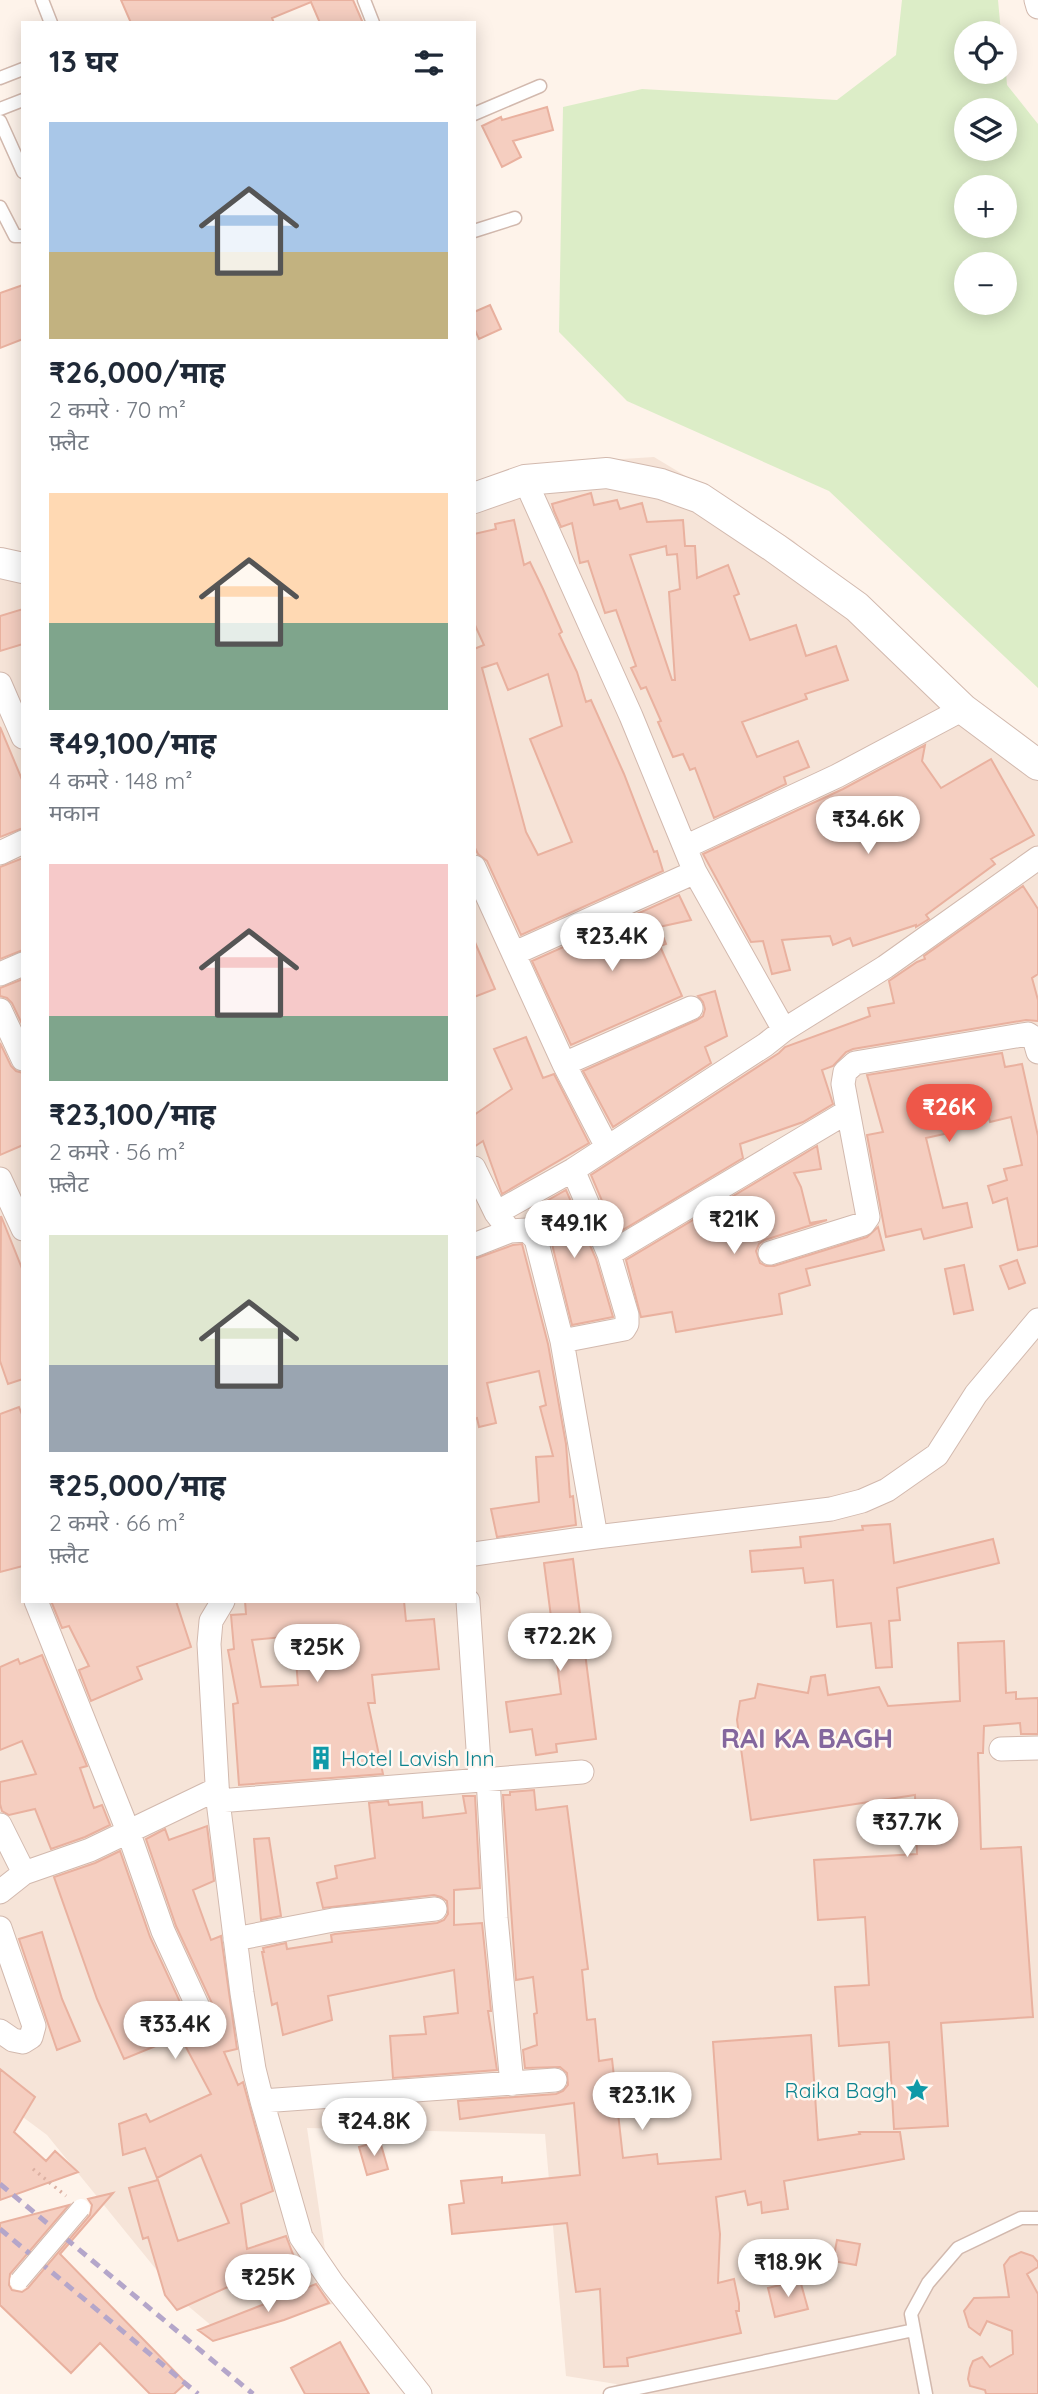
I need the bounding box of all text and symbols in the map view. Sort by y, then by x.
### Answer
map controls [954,21,1017,315]
button: locate [954,21,1017,84]
text: 13 घर [49,42,118,80]
icon: filters [410,44,448,82]
button: layers [954,98,1017,161]
icon: home [186,168,312,294]
button: + [954,175,1017,238]
button: − [954,252,1017,315]
text: ₹26,000/माह [49,353,225,391]
text: 2 कमरे · 70 m² [49,395,186,424]
text: फ़्लैट [49,427,89,456]
icon: home [186,539,312,665]
text: ₹49,100/माह [49,724,216,762]
text: 4 कमरे · 148 m² [49,766,193,795]
pin: ₹34.6K [811,796,925,856]
text: मकान [49,798,99,827]
text: ₹34.6K [832,804,904,833]
icon: home [186,910,312,1036]
pin: ₹23.4K [555,914,669,973]
text: ₹23.4K [576,921,648,950]
pin: ₹26K [908,1084,990,1144]
text: ₹26K [922,1092,976,1121]
text: ₹23,100/माह [49,1095,216,1133]
text: 2 कमरे · 56 m² [49,1137,185,1166]
text: फ़्लैट [49,1169,89,1198]
pin: ₹21K [693,1196,775,1256]
pin: ₹49.1K [517,1200,631,1260]
text: ₹21K [709,1204,759,1233]
text: ₹49.1K [541,1208,607,1237]
icon: home [186,1281,312,1407]
text: ₹25,000/माह [49,1466,226,1504]
text: 2 कमरे · 66 m² [49,1508,185,1537]
text: फ़्लैट [49,1540,89,1569]
pin: ₹72.2K [503,1614,617,1673]
text: ₹72.2K [524,1621,596,1650]
pin: ₹25K [276,1624,358,1684]
text: ₹25K [290,1632,344,1661]
district label: RAI KA BAGH [721,1720,893,1755]
building icon: Hotel Lavish Inn [307,1744,335,1772]
place label: Hotel Lavish Inn [341,1745,495,1771]
pin: ₹37.7K [850,1800,964,1859]
text: ₹37.7K [872,1807,942,1836]
pin: ₹33.4K [118,2002,232,2061]
text: ₹33.4K [139,2009,211,2038]
pin: ₹23.1K [585,2072,699,2132]
place icon: Raika Bagh [903,2076,931,2104]
place label: Raika Bagh [785,2077,897,2103]
text: ₹23.1K [609,2080,675,2109]
pin: ₹24.8K [317,2098,431,2158]
text: ₹24.8K [338,2106,410,2135]
pin: ₹18.9K [731,2240,845,2299]
text: ₹18.9K [754,2247,822,2276]
pin: ₹25K [227,2254,309,2314]
text: ₹25K [241,2262,295,2291]

